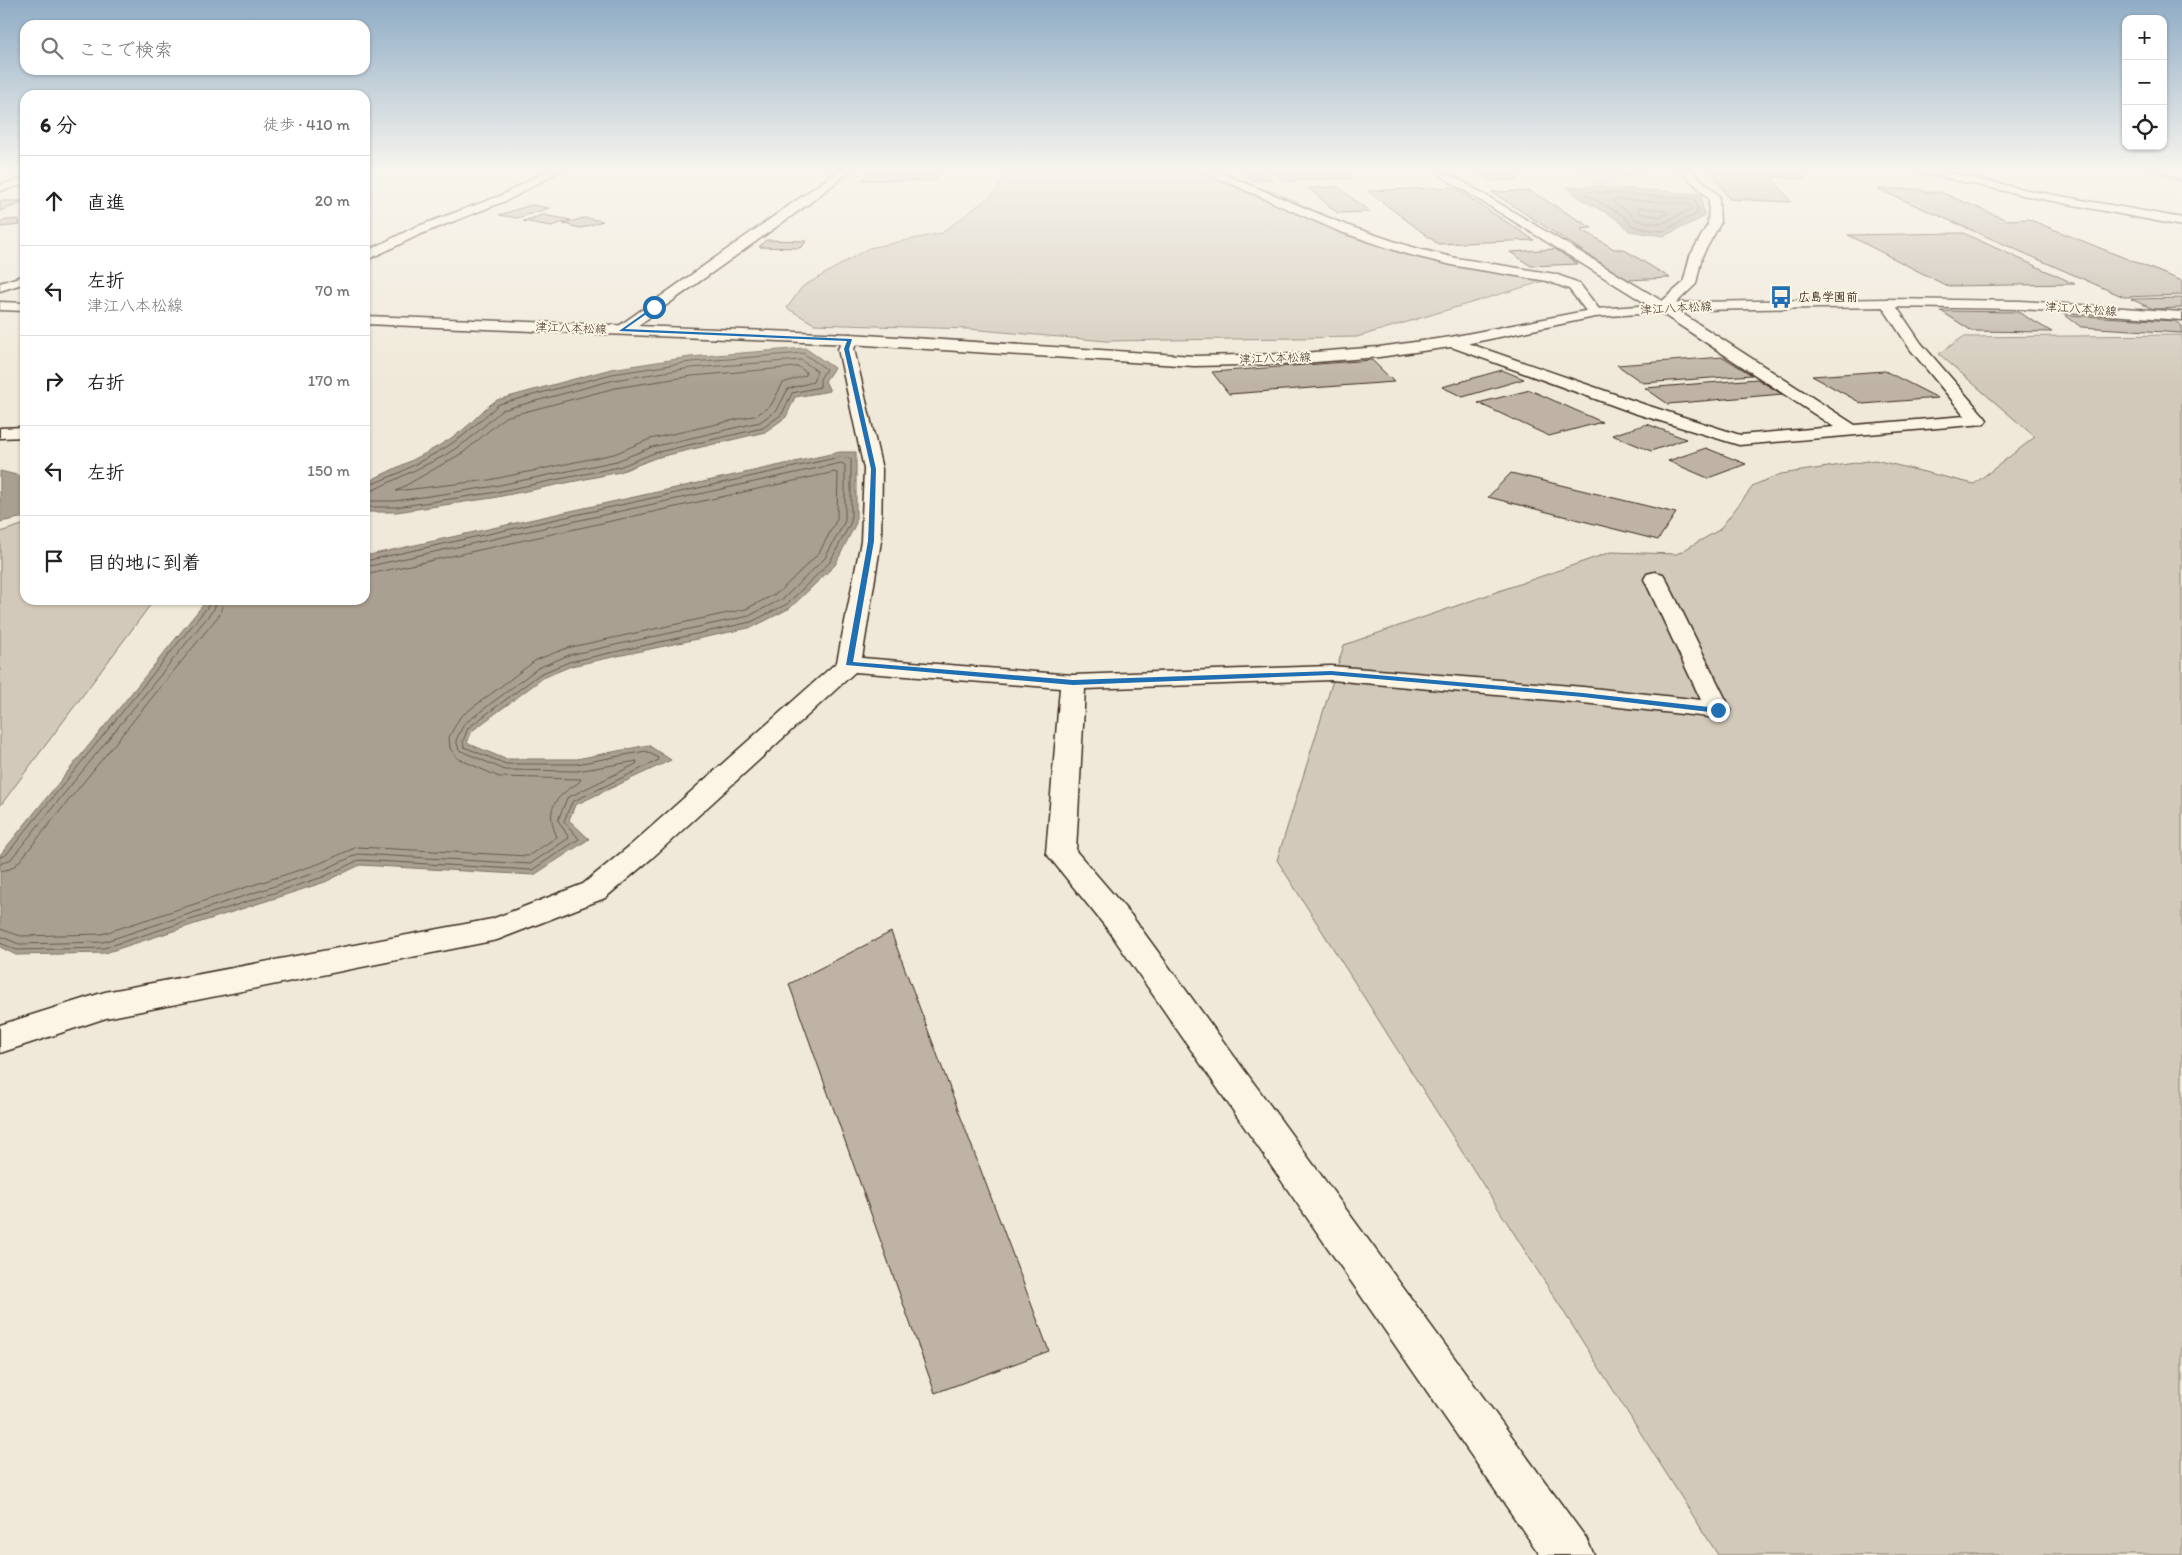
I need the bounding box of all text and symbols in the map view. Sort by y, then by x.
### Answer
map controls [2122,15,2167,150]
button: + [2122,15,2167,60]
search box [20,20,370,75]
icon: search [38,34,66,62]
text: ここで検索 [78,38,173,61]
button: − [2122,60,2167,105]
button: locate [2122,105,2167,150]
text: 6 分 [40,112,77,137]
text: 徒歩 · 410 m [263,115,350,134]
icon: ahead [40,187,68,215]
text: 直進 [87,191,125,214]
text: 20 m [315,191,350,210]
text: 左折 [87,269,125,292]
icon: left [40,277,68,305]
text: 70 m [315,281,350,300]
bus stop icon: 広島学園前 [1768,284,1794,310]
place label: 広島学園前 [1798,290,1858,304]
text: 津江八本松線 [87,296,183,315]
route start [643,296,666,319]
street label: 津江八本松線 [1640,299,1712,317]
street label: 津江八本松線 [2045,300,2117,318]
street label: 津江八本松線 [535,320,607,336]
street label: 津江八本松線 [1239,350,1311,366]
icon: right [40,367,68,395]
text: 右折 [87,371,125,394]
text: 170 m [308,371,350,390]
icon: left [40,457,68,485]
text: 左折 [87,461,125,484]
text: 150 m [307,461,350,480]
icon: arrive [40,547,68,575]
text: 目的地に到着 [87,551,201,574]
route end [1707,699,1730,722]

